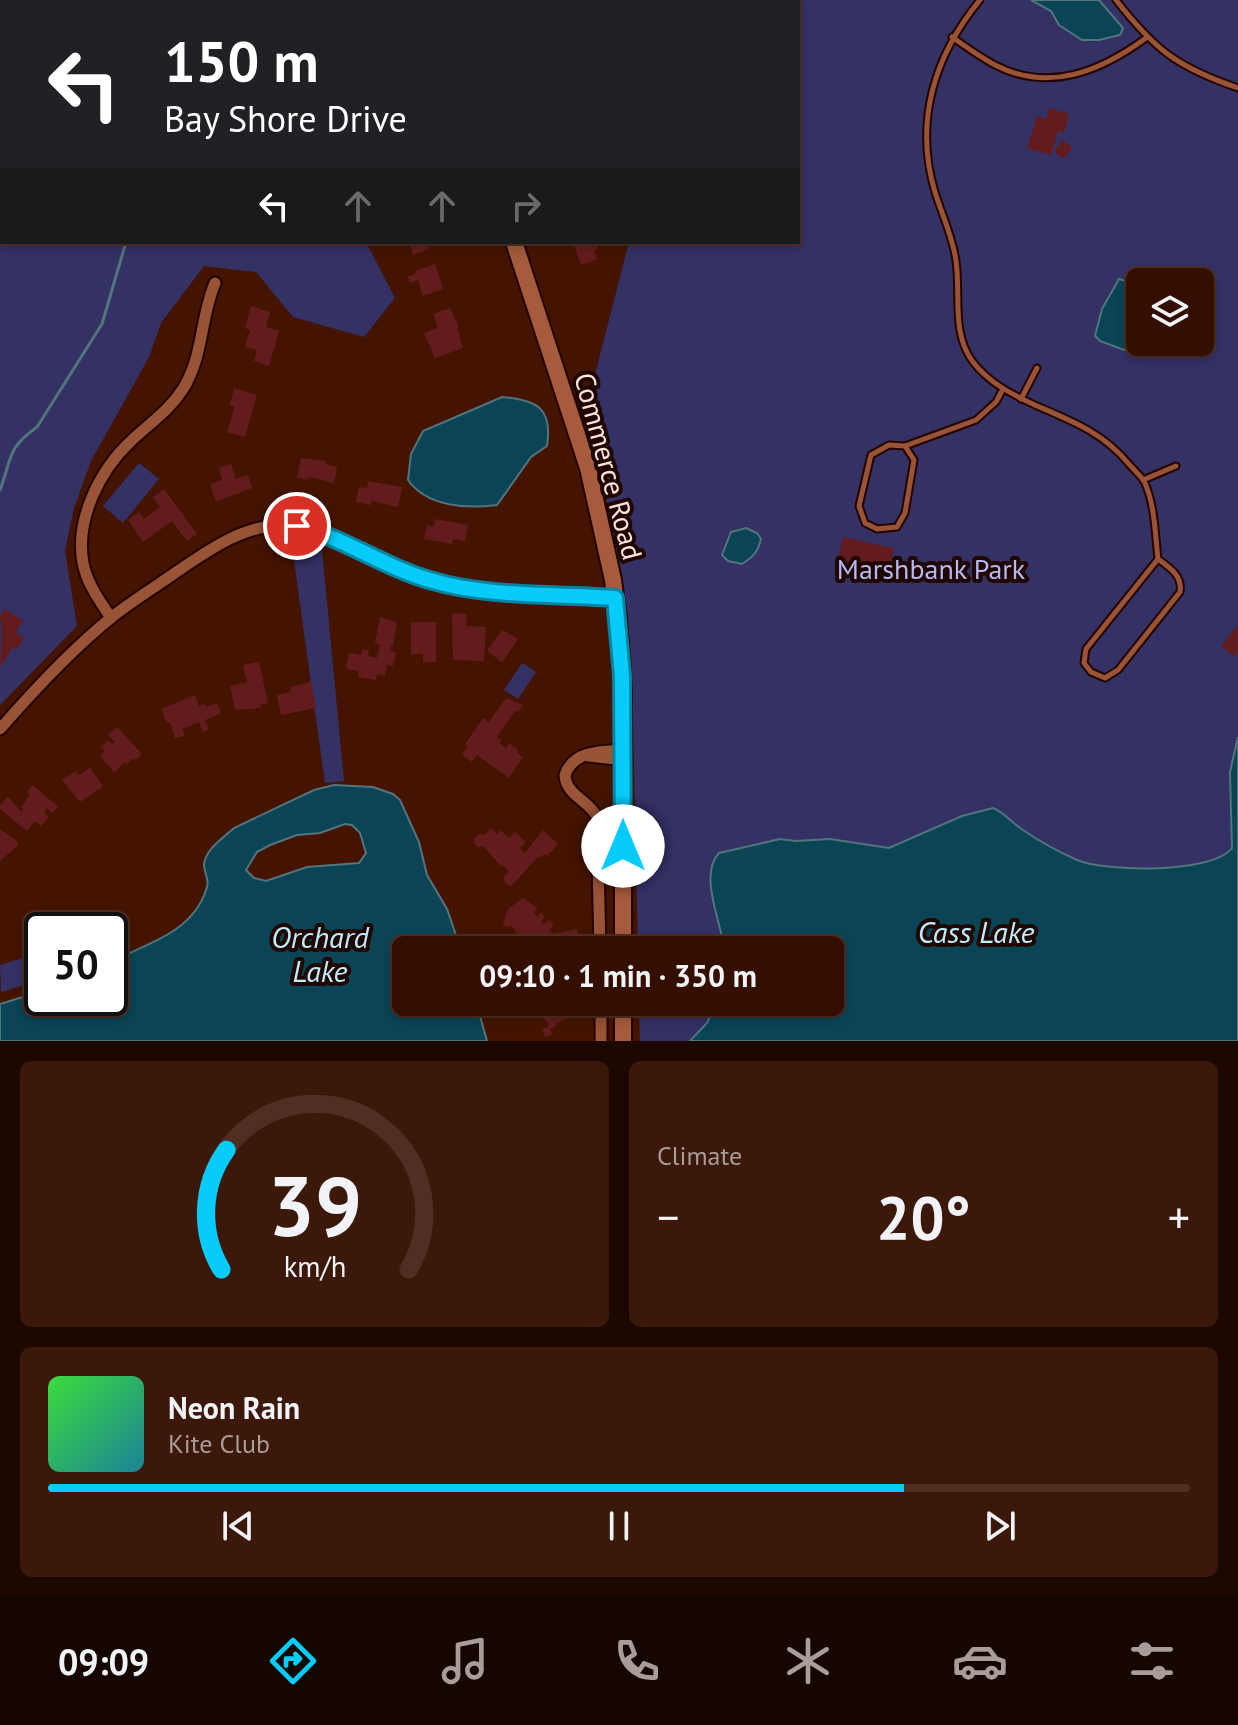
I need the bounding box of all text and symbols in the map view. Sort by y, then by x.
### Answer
text: 150 m [164,25,319,97]
icon: left [32,32,136,136]
text: Bay Shore Drive [164,95,407,142]
icon: left [252,184,296,228]
icon: ahead [336,184,380,228]
icon: ahead [420,184,464,228]
icon: right [504,184,548,228]
map controls [1126,268,1214,356]
button: layers [1126,268,1214,356]
street label: Commerce Road [566,368,652,564]
pin [263,492,331,560]
icon: arrive [275,504,319,548]
park label: Marshbank Park [837,550,1026,587]
position arrow [581,804,665,888]
speed limit sign: 50 [24,912,128,1016]
water label: Cass Lake [918,912,1034,951]
water label: Orchard Lake [271,917,369,990]
text: 09:10 · 1 min · 350 m [479,956,757,995]
text: Climate [657,1139,742,1172]
text: 39 [267,1151,362,1259]
text: 20° [876,1178,971,1256]
text: − [657,1188,679,1245]
text: + [1168,1188,1190,1245]
text: km/h [283,1248,346,1285]
text: Neon Rain [168,1388,300,1427]
text: Kite Club [168,1427,270,1460]
icon: previous [216,1504,260,1548]
icon: pause [597,1504,641,1548]
icon: next [978,1504,1022,1548]
icon: directions [265,1633,321,1689]
icon: music [437,1633,493,1689]
icon: phone [609,1633,665,1689]
icon: climate [780,1633,836,1689]
icon: car [952,1633,1008,1689]
icon: filters [1124,1633,1180,1689]
text: 09:09 [58,1638,149,1685]

